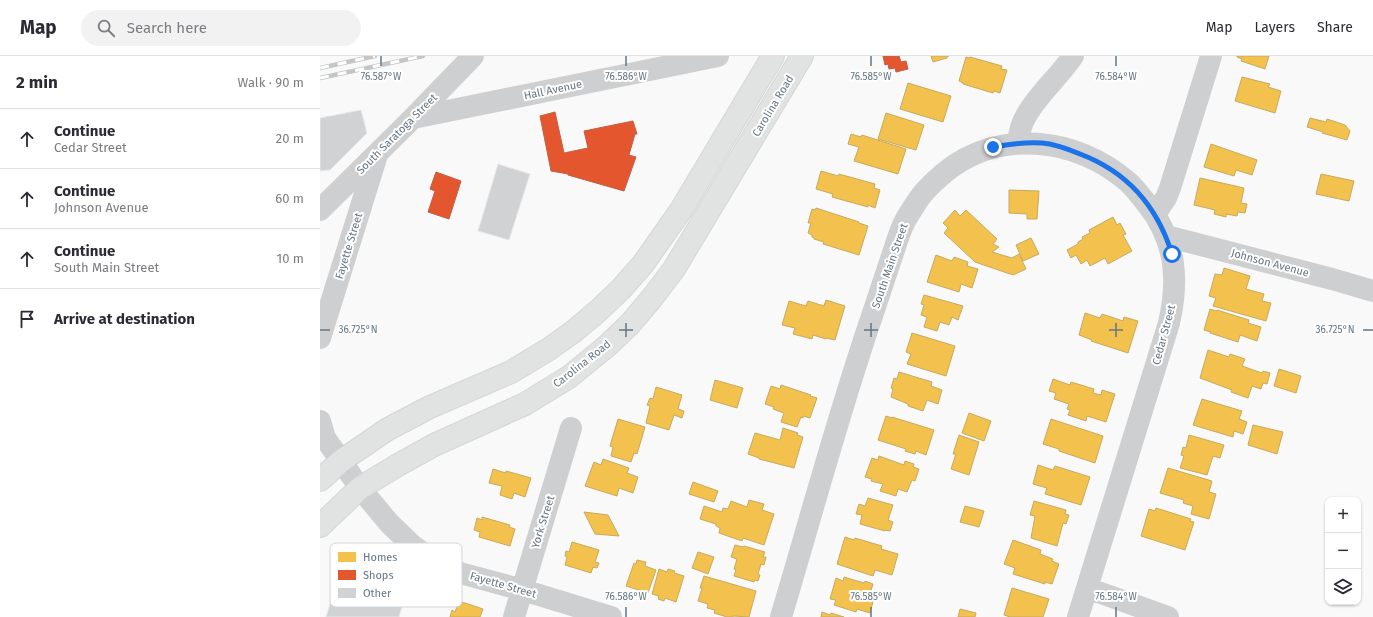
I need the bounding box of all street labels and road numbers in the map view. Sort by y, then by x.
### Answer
street label: Carolina Road [750,73,796,139]
street label: Hall Avenue [523,77,583,103]
street label: South Saratoga Street [354,91,440,177]
street label: Fayette Street [333,211,365,281]
street label: South Main Street [869,222,911,310]
street label: Johnson Avenue [1230,246,1310,280]
street label: Cedar Street [1150,304,1178,366]
street label: Carolina Road [551,338,613,390]
street label: York Street [529,494,557,550]
street label: Fayette Street [468,569,538,601]

